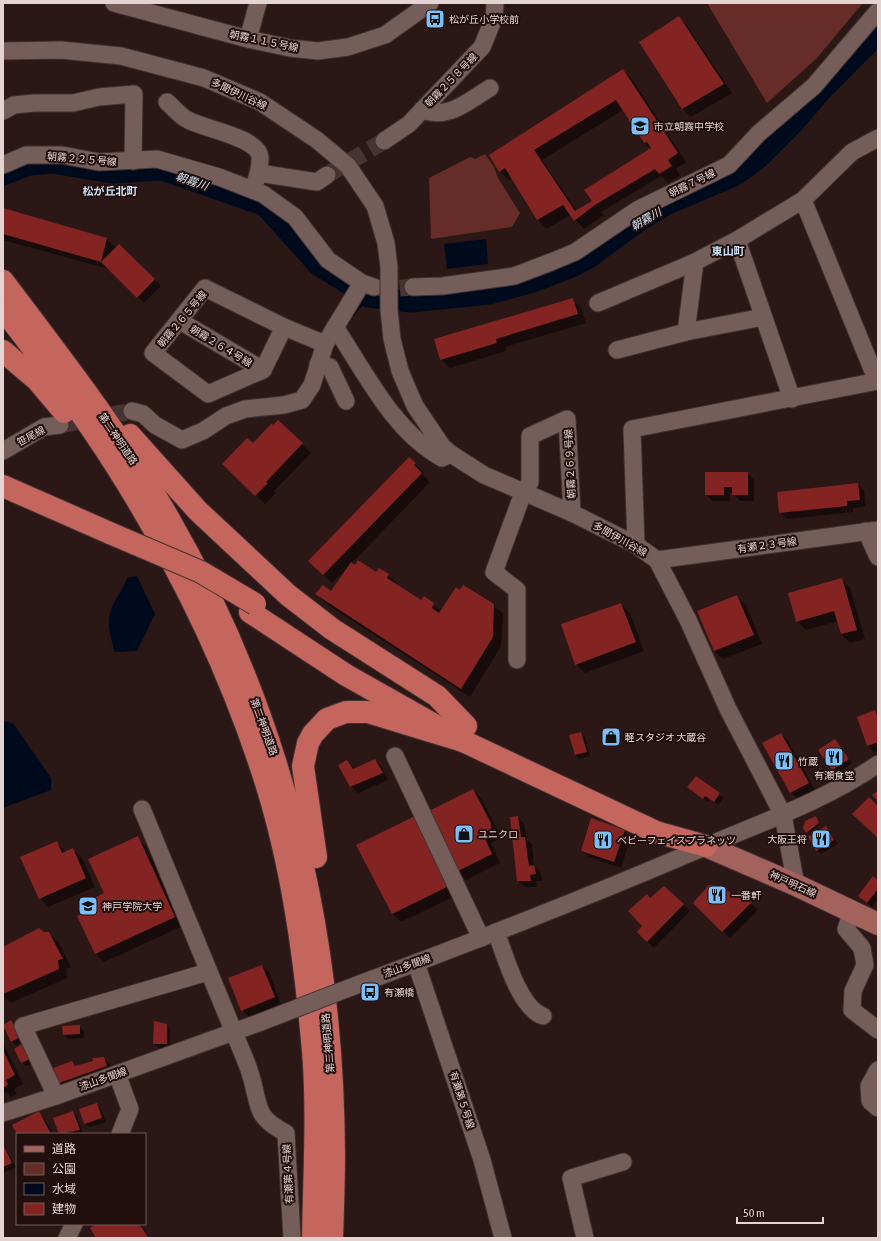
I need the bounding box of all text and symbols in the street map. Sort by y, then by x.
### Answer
bus stop icon: 松が丘小学校前 [424,8,446,30]
place label: 松が丘小学校前 [449,14,519,25]
street label: 朝霧１１５号線 [229,28,299,54]
street label: 朝霧２５８号線 [423,51,479,109]
street label: 多聞伊川谷線 [209,76,269,112]
school or university icon: 市立朝霧中学校 [629,115,651,137]
place label: 市立朝霧中学校 [654,121,724,132]
street label: 朝霧２２５号線 [47,150,117,168]
street label: 朝霧７号線 [667,167,717,199]
water label: 朝霧川 [174,170,210,192]
district label: 松が丘北町 [83,185,138,197]
water label: 朝霧川 [629,205,664,232]
district label: 東山町 [712,245,745,257]
street label: 朝霧２６５号線 [155,289,209,349]
street label: 朝霧２６４号線 [188,323,254,369]
street label: 第二神明道路 [97,411,139,467]
street label: 笹尾線 [15,424,47,448]
street label: 朝霧２６９号線 [563,429,577,499]
street label: 多聞伊川谷線 [591,520,649,558]
street label: 有瀬２３号線 [737,535,797,555]
street label: 第二神明道路 [249,697,279,757]
shop icon: 軽スタジオ 大蔵谷 [600,726,622,748]
place label: 軽スタジオ 大蔵谷 [625,732,706,743]
restaurant icon: 有瀬食堂 [823,746,845,768]
restaurant icon: 竹蔵 [773,750,795,772]
place label: 竹蔵 [798,756,818,767]
place label: 有瀬食堂 [814,770,854,781]
shop icon: ユニクロ [453,823,475,845]
restaurant icon: 大阪王将 [810,828,832,850]
place label: ユニクロ [478,829,518,840]
restaurant icon: ベビーフェイスプラネッツ [592,829,614,851]
place label: 大阪王将 [767,834,807,845]
place label: ベビーフェイスプラネッツ [617,835,736,846]
street label: 神戸明石線 [768,869,818,899]
restaurant icon: 一番軒 [706,884,728,906]
place label: 一番軒 [731,890,761,901]
school or university icon: 神戸学院大学 [77,895,99,917]
place label: 神戸学院大学 [102,901,162,912]
street label: 漆山多聞線 [382,952,432,980]
bus stop icon: 有瀬橋 [359,981,381,1003]
place label: 有瀬橋 [384,987,414,998]
street label: 第二神明道路 [320,1013,336,1073]
street label: 漆山多聞線 [78,1065,128,1093]
street label: 有瀬第５号線 [447,1070,477,1130]
legend [16,1133,146,1225]
text: 道路 [52,1142,76,1156]
street label: 有瀬第４号線 [281,1144,295,1204]
text: 公園 [52,1162,76,1176]
text: 水域 [52,1182,76,1196]
scale bar [737,1199,823,1225]
text: 建物 [52,1202,76,1216]
text: 50 m [743,1206,765,1220]

